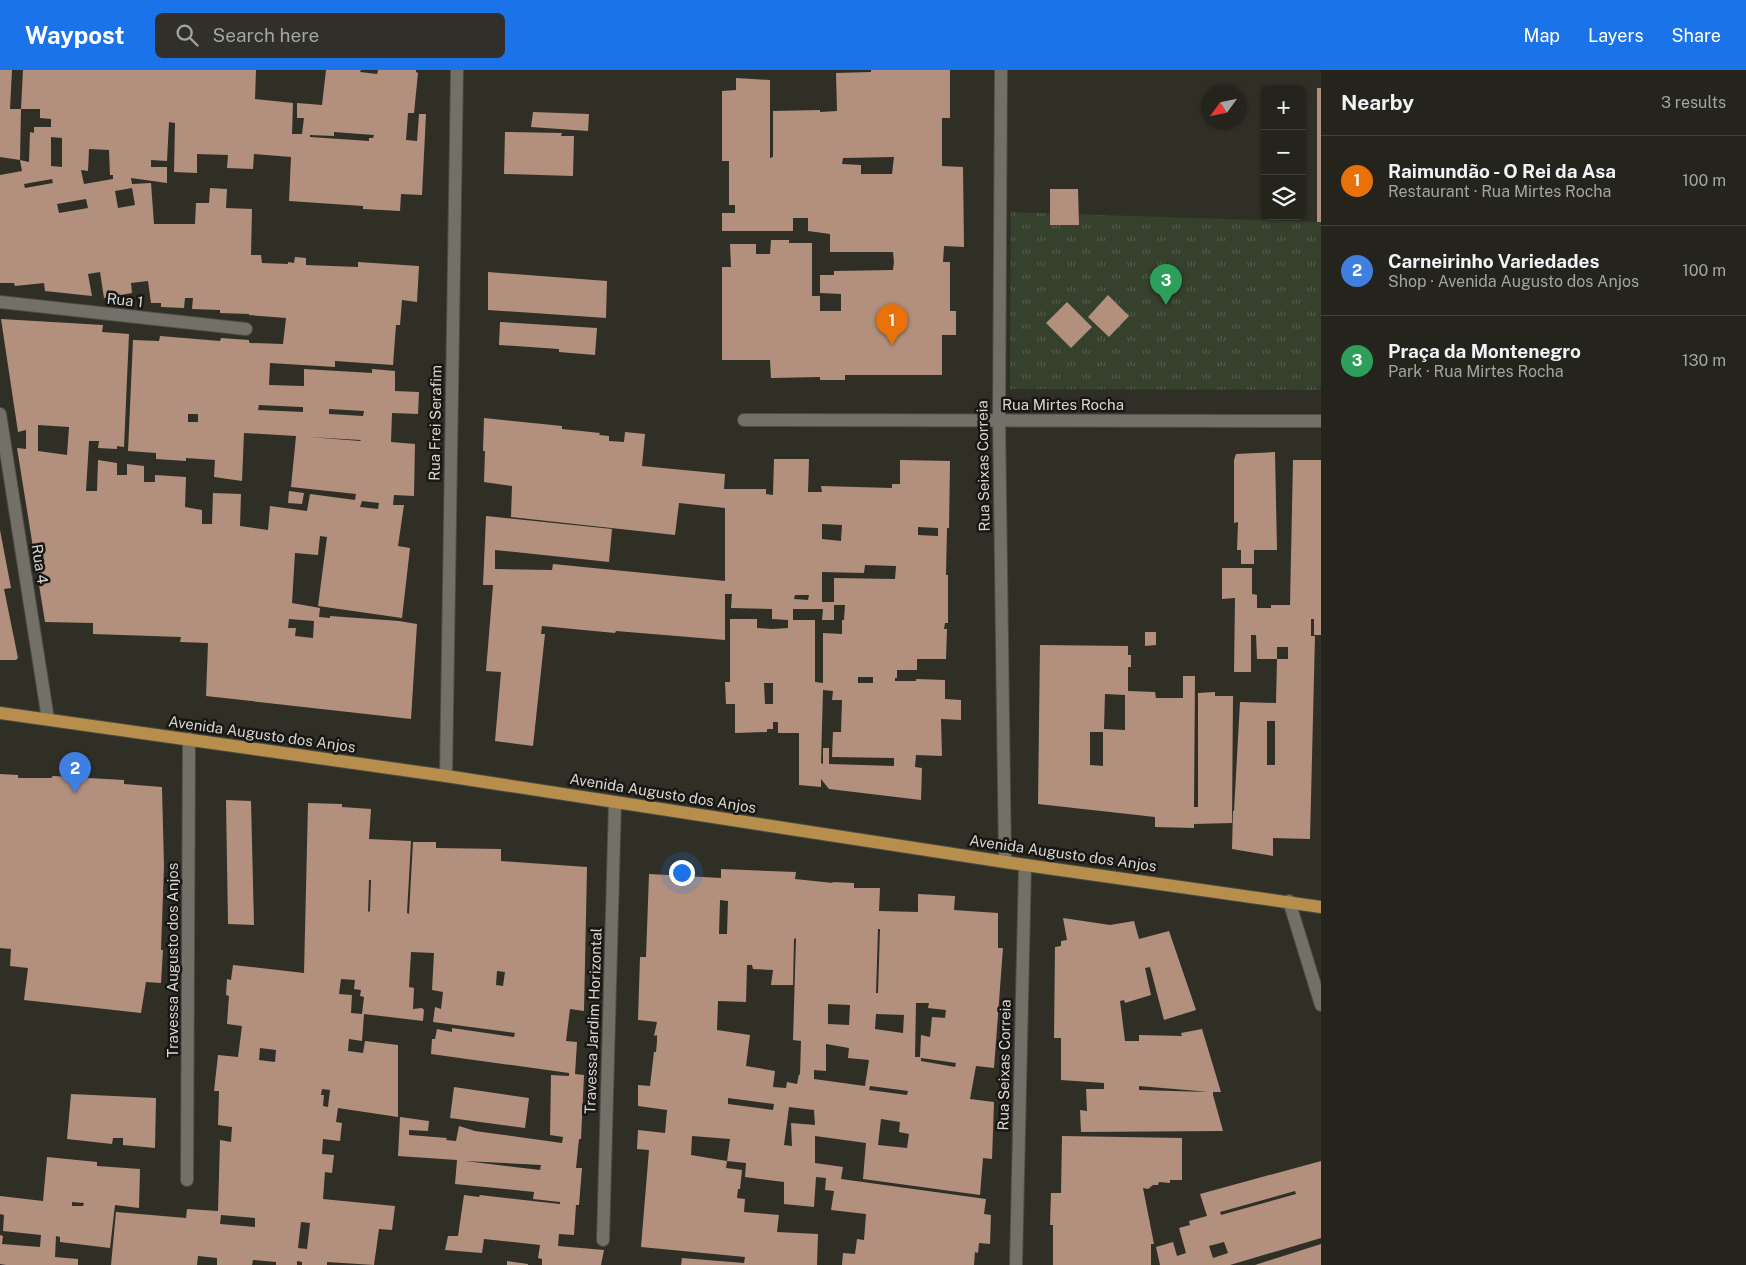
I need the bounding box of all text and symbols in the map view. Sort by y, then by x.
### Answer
search box [155,13,505,58]
text: Waypost [25,21,125,49]
icon: search [173,21,201,49]
text: Search here [213,24,319,46]
text: Map [1524,25,1560,46]
text: Layers [1588,25,1644,46]
text: Share [1672,25,1721,46]
north arrow [1201,85,1246,130]
map controls [1261,85,1306,220]
button: + [1261,85,1306,130]
text: Nearby [1341,90,1414,115]
text: 3 results [1661,93,1726,112]
button: − [1261,130,1306,175]
text: Raimundão - O Rei da Asa [1388,160,1616,182]
text: 1 [1354,171,1360,190]
text: 100 m [1682,171,1726,190]
button: layers [1261,175,1306,220]
text: Restaurant · Rua Mirtes Rocha [1388,182,1611,201]
text: Carneirinho Variedades [1388,250,1599,272]
text: 2 [1352,261,1362,280]
text: 100 m [1682,261,1726,280]
pin: 3 [1150,264,1182,305]
text: Shop · Avenida Augusto dos Anjos [1388,272,1639,291]
street label: Rua 1 [106,290,144,310]
pin: 1 [876,304,908,345]
text: Praça da Montenegro [1388,340,1581,362]
text: 3 [1352,351,1362,370]
text: 130 m [1682,351,1726,370]
text: Park · Rua Mirtes Rocha [1388,362,1564,381]
street label: Rua Frei Serafim [425,365,445,481]
street label: Rua Mirtes Rocha [1002,396,1124,413]
street label: Rua Seixas Correia [973,400,993,532]
street label: Rua 4 [28,543,52,585]
street label: Avenida Augusto dos Anjos [167,712,357,756]
pin: 2 [59,752,91,793]
street label: Avenida Augusto dos Anjos [569,770,757,816]
street label: Avenida Augusto dos Anjos [968,831,1158,875]
your location [669,860,695,886]
street label: Travessa Augusto dos Anjos [164,863,181,1057]
street label: Travessa Jardim Horizontal [581,928,605,1114]
street label: Rua Seixas Correia [994,999,1014,1131]

